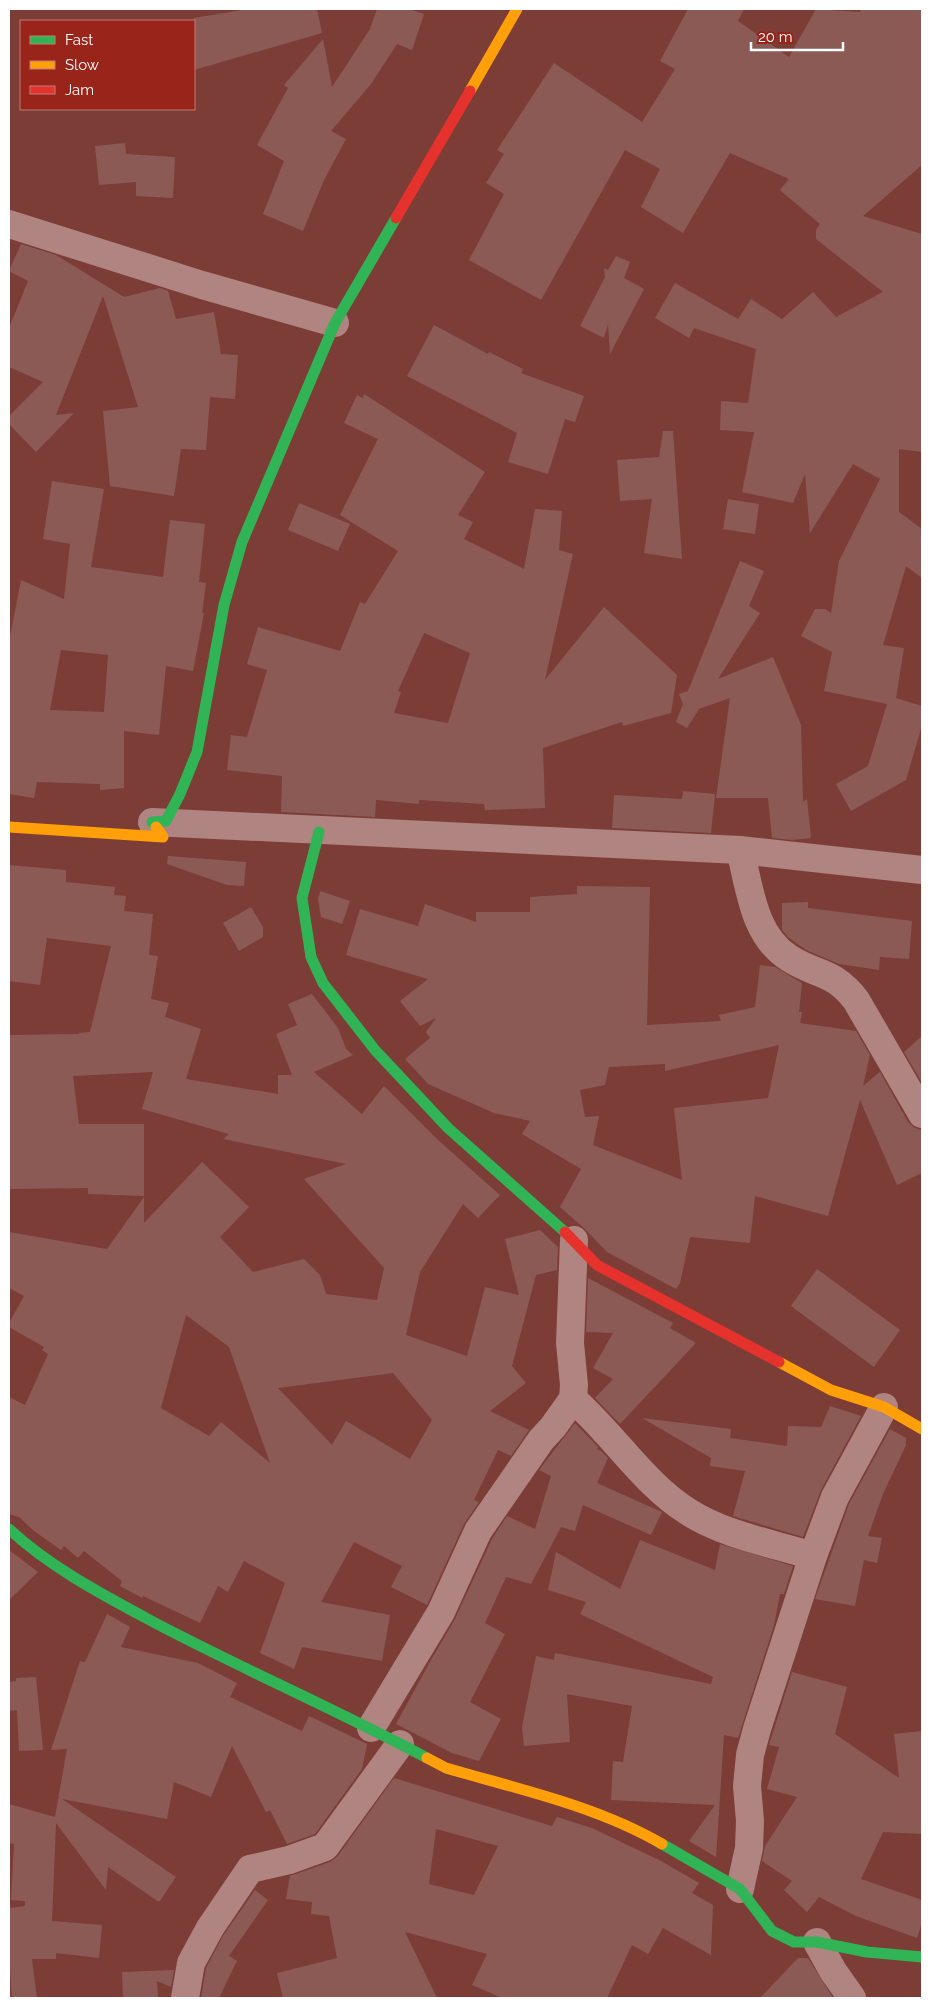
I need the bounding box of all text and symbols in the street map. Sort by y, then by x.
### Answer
legend [20,20,195,110]
scale bar [751,20,844,52]
text: 20 m [758,28,793,46]
text: Fast [65,31,93,49]
text: Slow [65,56,99,74]
text: Jam [65,81,94,99]

